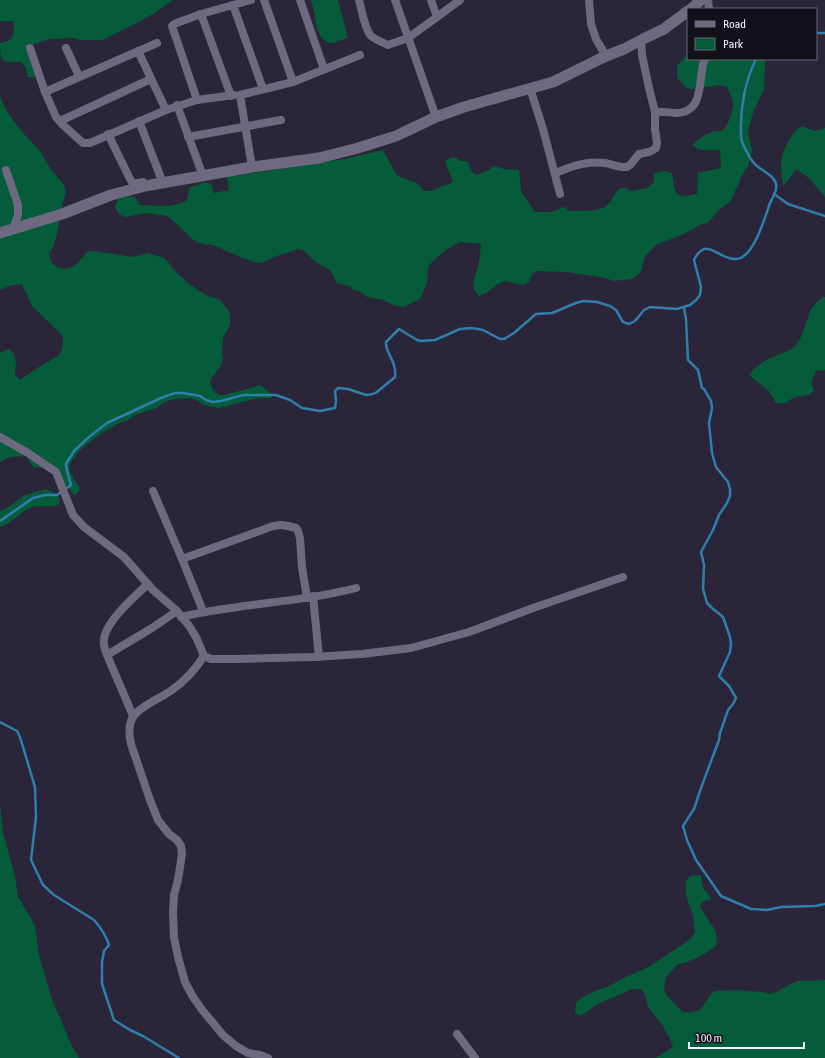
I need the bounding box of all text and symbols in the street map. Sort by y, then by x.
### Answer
legend [687,8,817,60]
text: Road [723,17,746,31]
text: Park [723,37,744,51]
scale bar [689,1024,804,1050]
text: 100 m [695,1031,722,1045]

